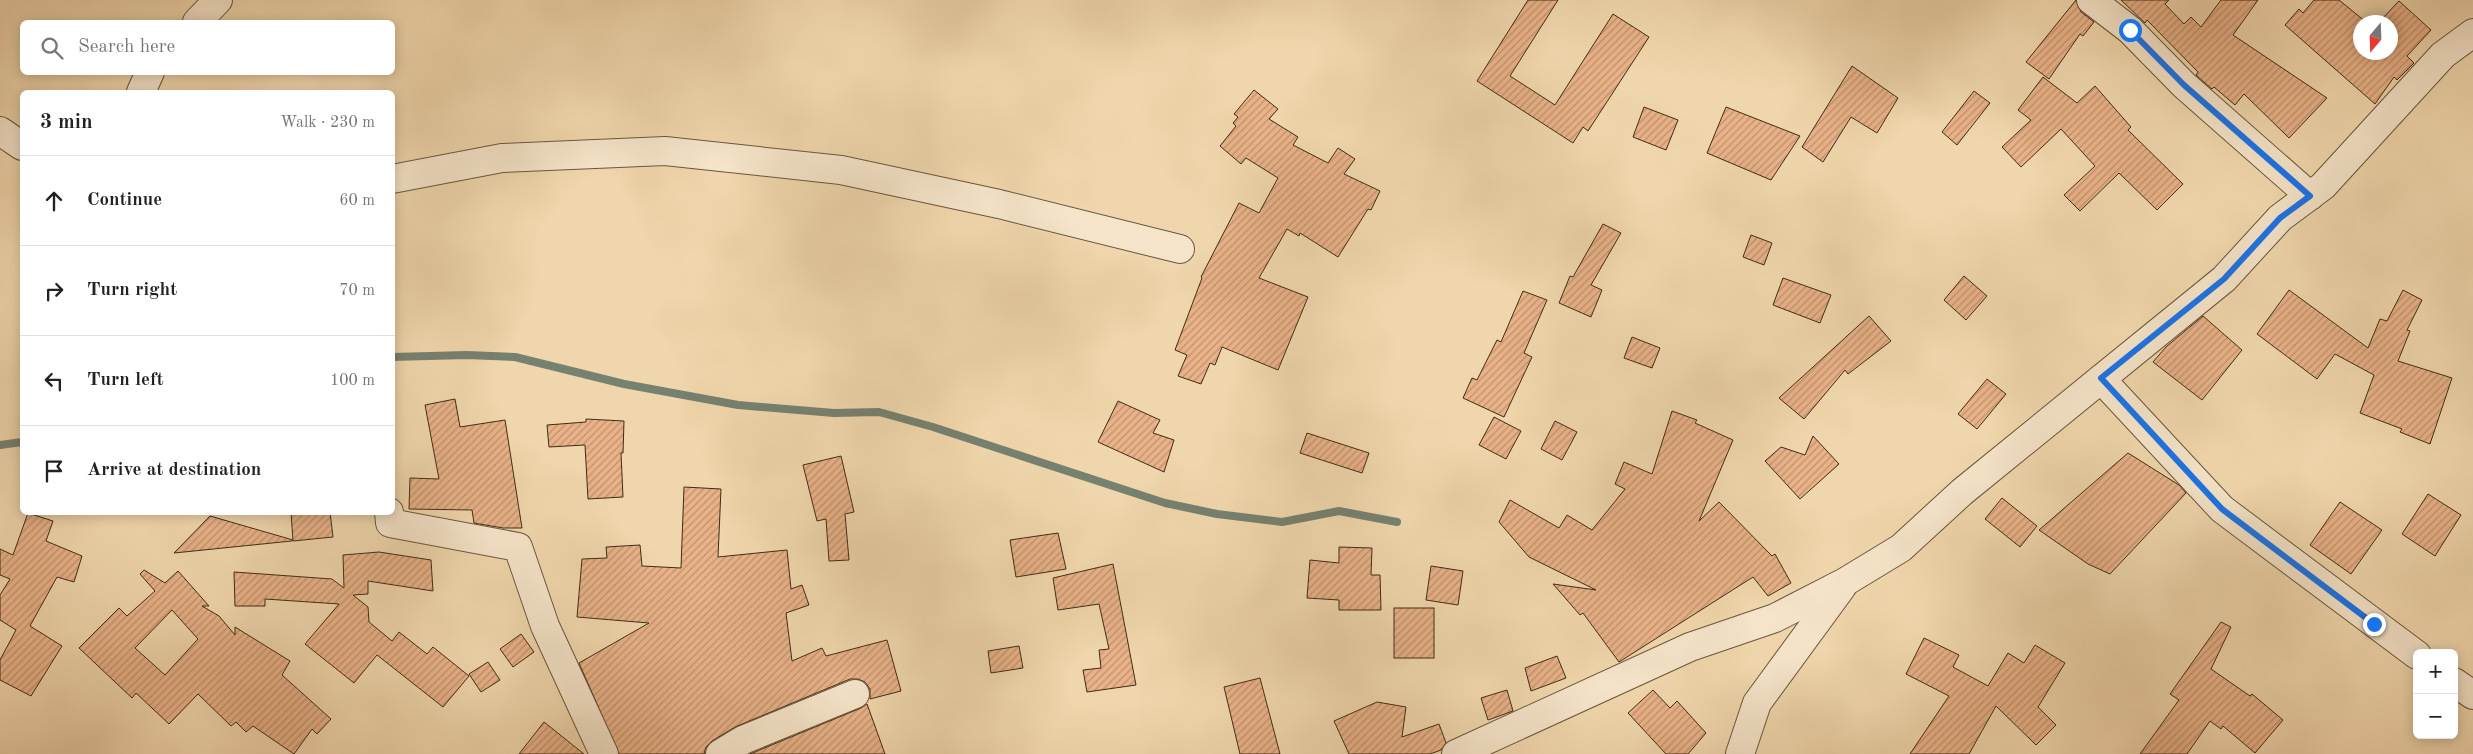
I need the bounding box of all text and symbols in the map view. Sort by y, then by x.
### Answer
north arrow [2353,15,2398,60]
route start [2119,19,2142,42]
search box [20,20,395,75]
icon: search [38,34,66,62]
text: Search here [78,38,175,57]
text: 3 min [40,112,93,133]
text: Walk · 230 m [280,115,375,131]
icon: ahead [40,187,68,215]
text: Continue [87,191,162,210]
text: 60 m [339,193,375,209]
icon: right [40,277,68,305]
text: Turn right [87,281,177,300]
text: 70 m [339,283,375,299]
icon: left [40,367,68,395]
text: Turn left [87,371,164,390]
text: 100 m [330,373,375,389]
icon: arrive [40,457,68,485]
text: Arrive at destination [87,461,261,480]
route end [2363,613,2386,636]
map controls [2413,649,2458,739]
button: + [2413,649,2458,694]
button: − [2413,694,2458,739]

